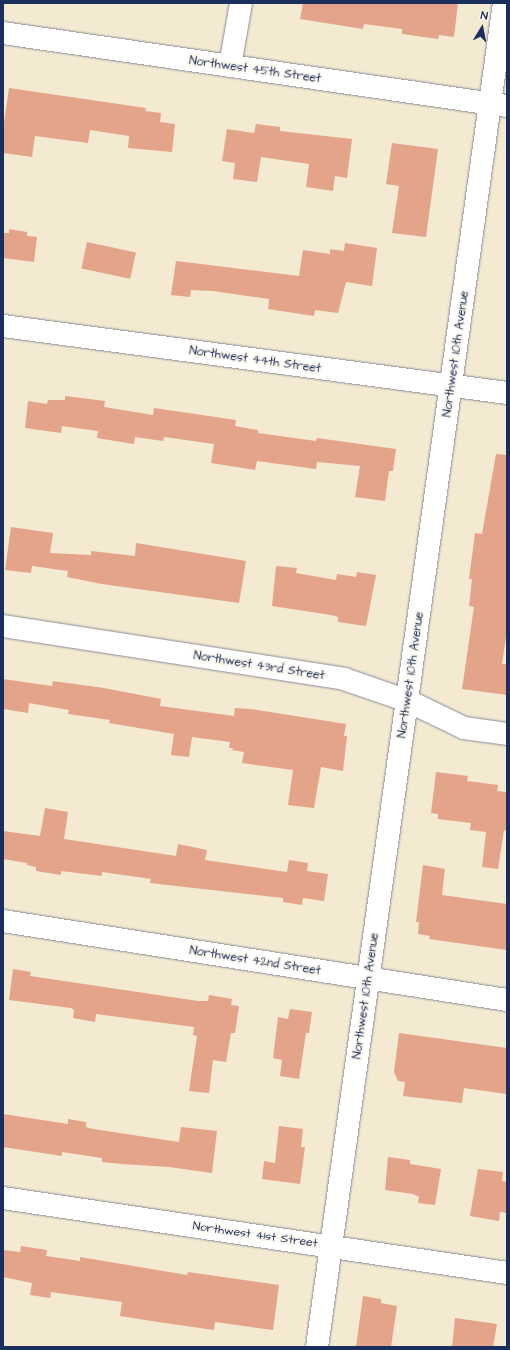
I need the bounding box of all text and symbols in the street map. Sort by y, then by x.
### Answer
north arrow [462,8,502,48]
text: N [479,8,489,24]
street label: Northwest 45th Street [188,54,322,86]
street label: Northwest 10th Avenue [440,290,472,418]
street label: Northwest 44th Street [188,344,322,376]
street label: Northwest 10th Avenue [395,611,427,739]
street label: Northwest 43rd Street [192,649,326,683]
street label: Northwest 10th Avenue [350,932,382,1060]
street label: Northwest 42nd Street [188,944,322,978]
street label: Northwest 41st Street [192,1219,318,1251]

